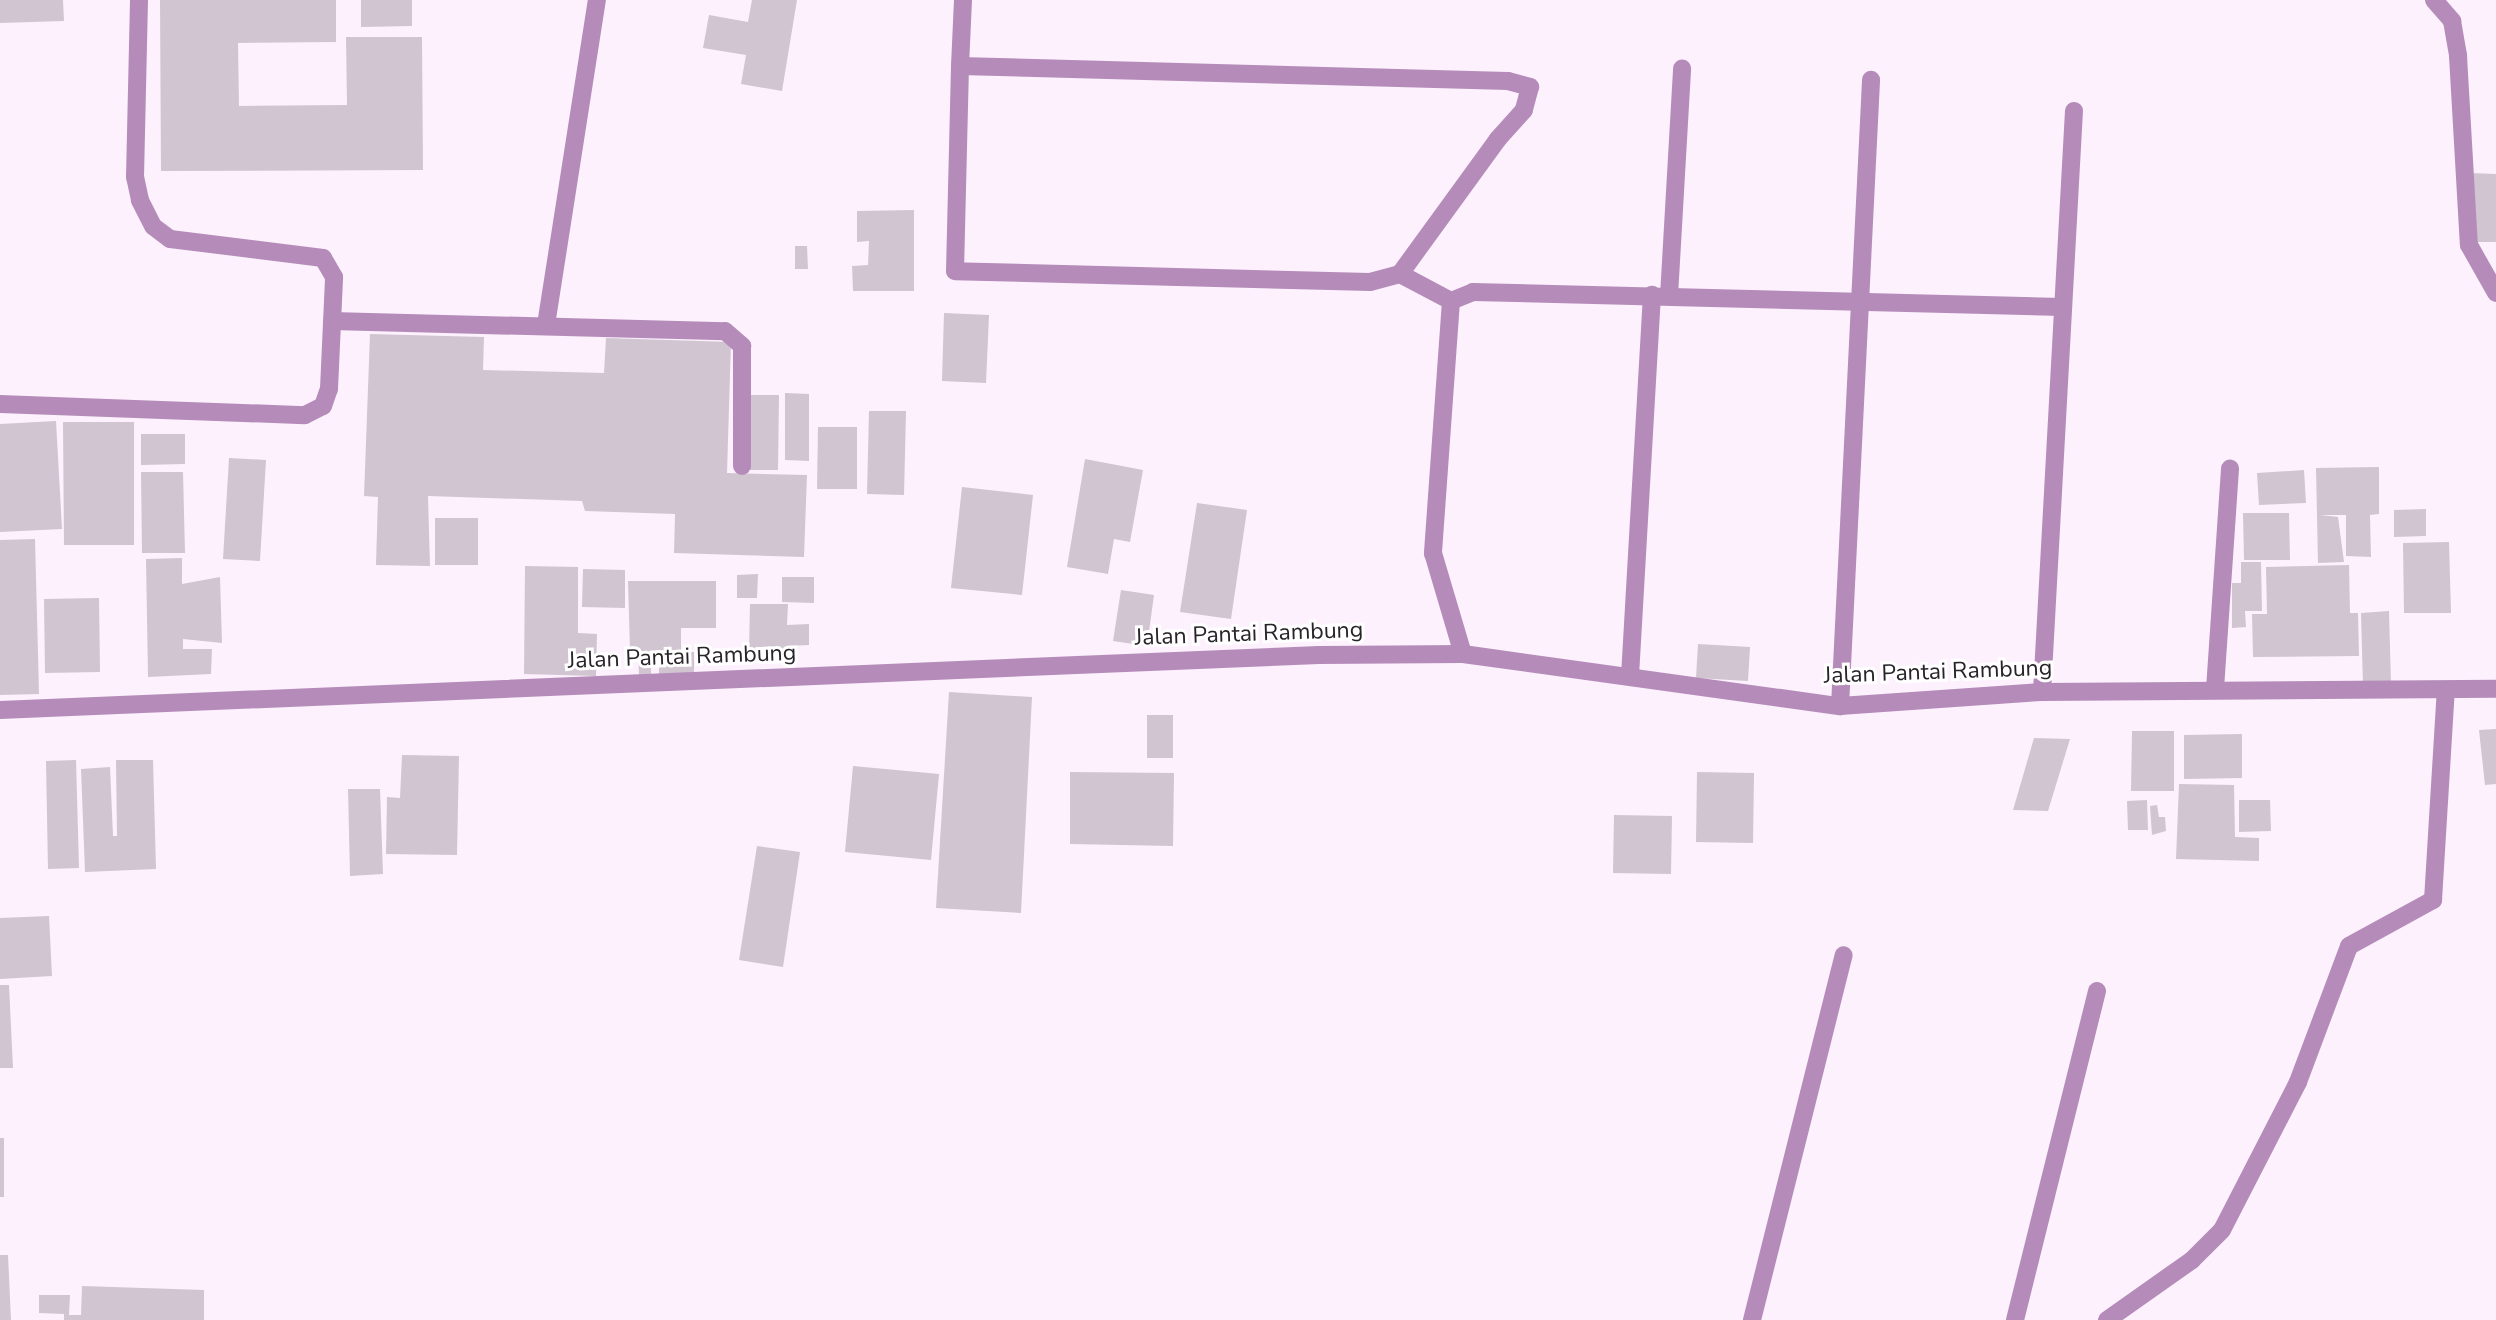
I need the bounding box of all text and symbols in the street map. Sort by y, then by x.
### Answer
street label: Jalan Pantai Rambung [1134,616,1364,652]
street label: Jalan Pantai Rambung [567,639,797,675]
street label: Jalan Pantai Rambung [1823,654,2053,690]

